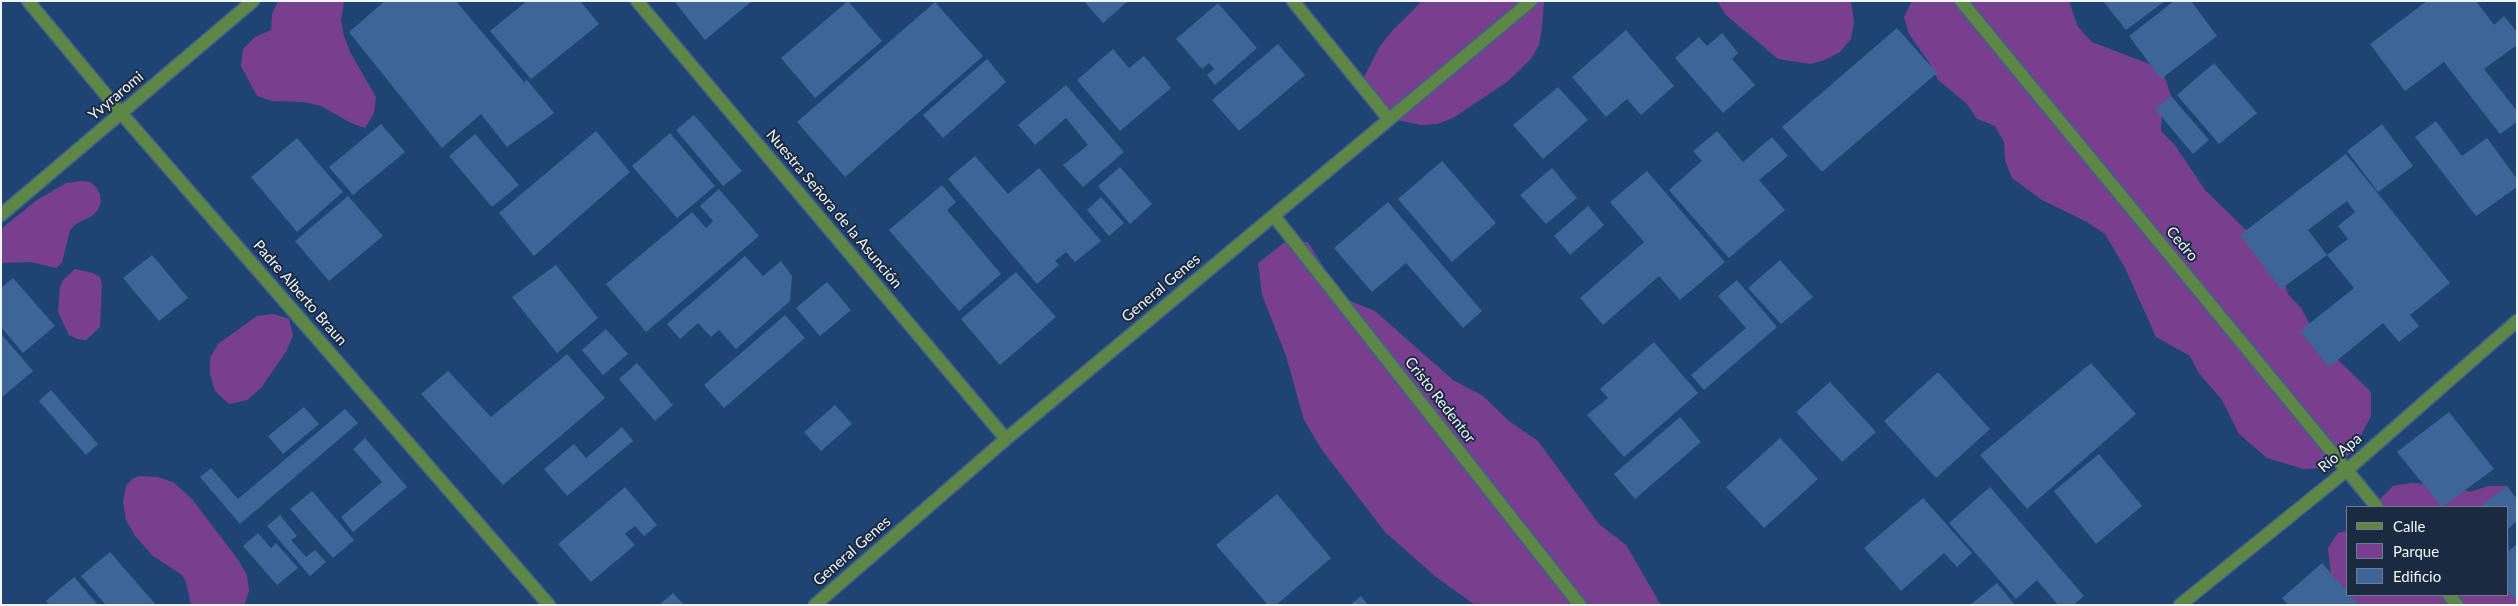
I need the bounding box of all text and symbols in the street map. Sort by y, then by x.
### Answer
street label: Yvyraromi [85,68,147,124]
street label: Nuestra Señora de la Asunción [762,126,906,292]
street label: Cedro [2162,223,2202,265]
street label: Padre Alberto Braun [249,237,351,349]
street label: General Genes [1118,250,1204,326]
street label: Cristo Redentor [1401,354,1479,446]
street label: Río Apa [2315,430,2365,476]
legend [2346,506,2508,596]
street label: General Genes [810,512,894,590]
text: Calle [2393,517,2425,535]
text: Parque [2393,542,2439,560]
text: Edificio [2393,567,2441,585]

